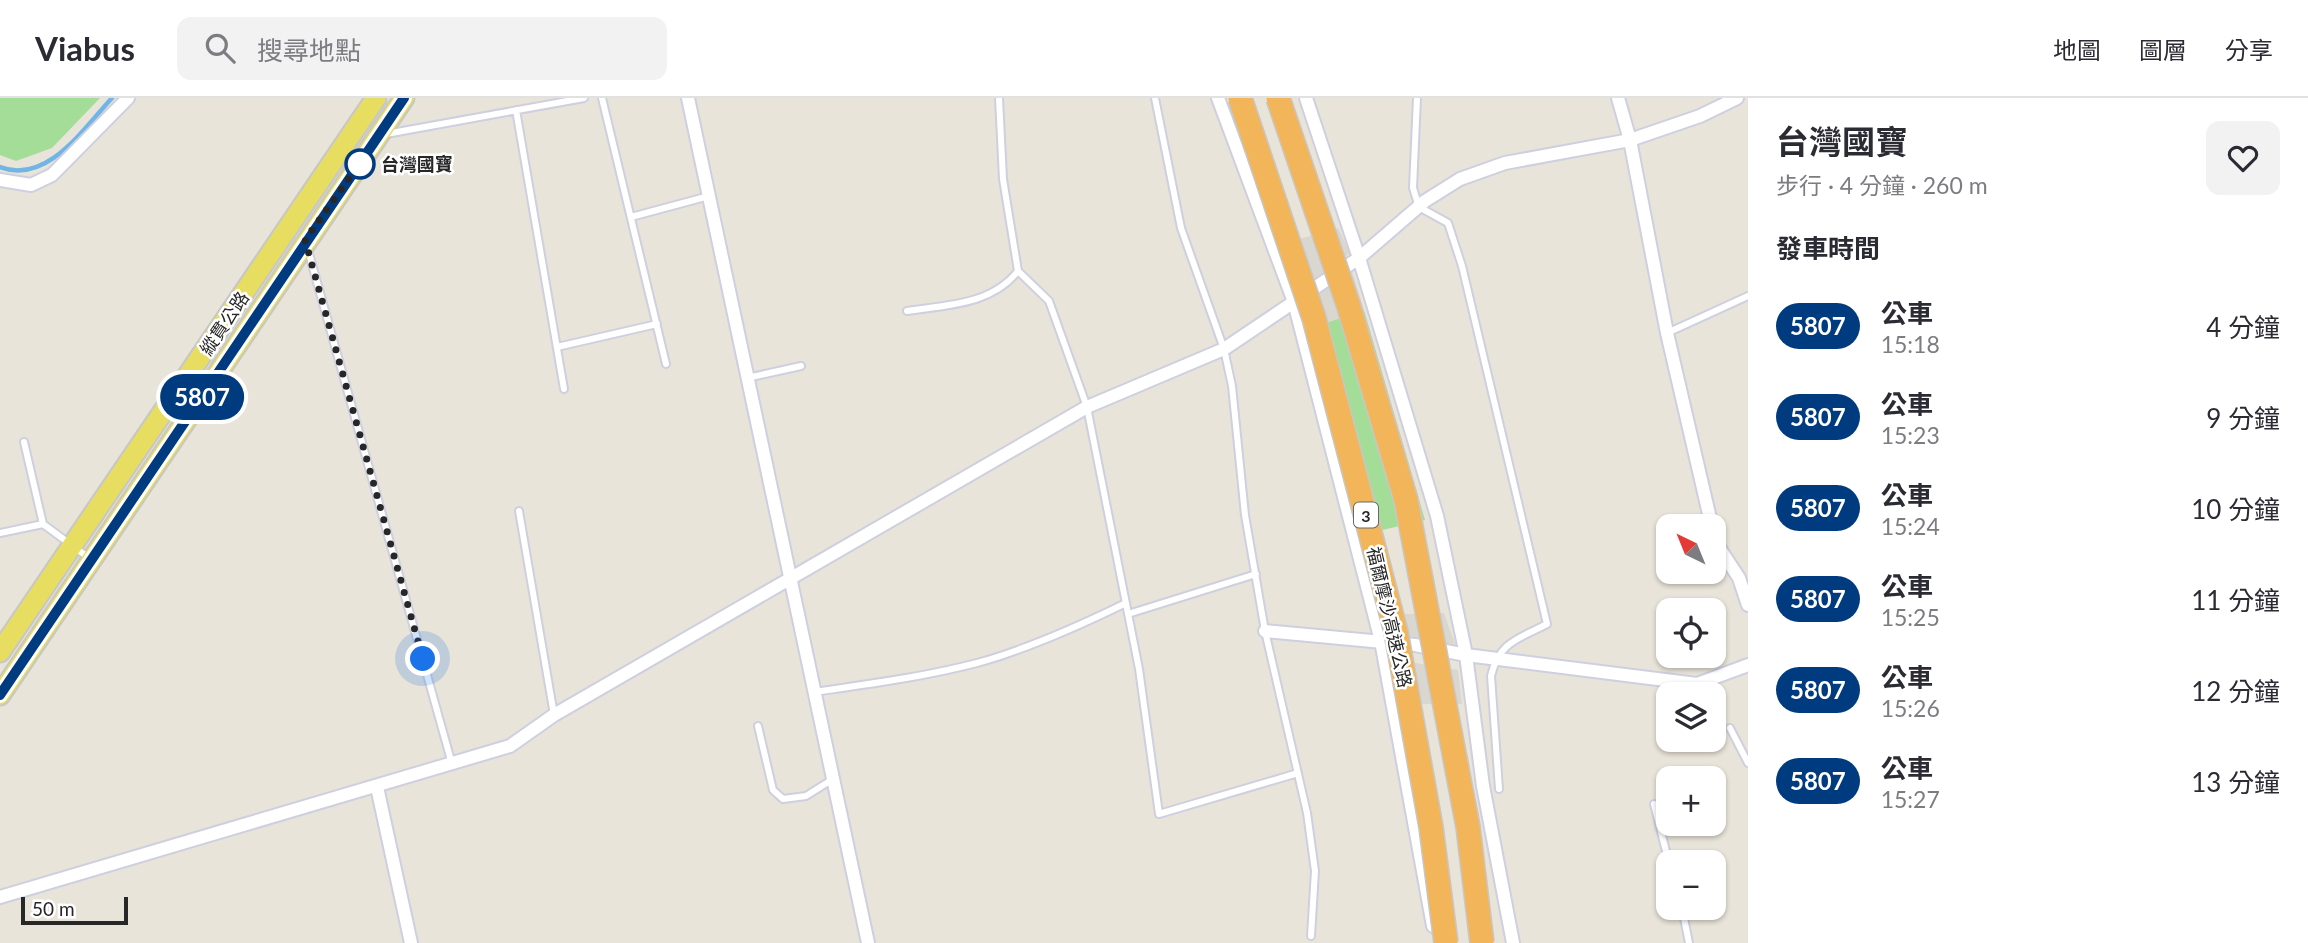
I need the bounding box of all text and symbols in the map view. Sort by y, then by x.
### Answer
search box [177,17,667,80]
text: Viabus [35,28,135,68]
icon: search [201,29,239,67]
text: 搜尋地點 [257,34,361,66]
text: 地圖 [2053,35,2101,64]
text: 圖層 [2139,35,2187,64]
text: 分享 [2225,35,2273,64]
text: 台灣國寶 [1776,121,1908,161]
button: heart [2206,121,2280,195]
marker: 台灣國寶 [345,149,375,179]
place label: 台灣國寶 [381,153,453,175]
text: 步行 · 4 分鐘 · 260 m [1776,171,1988,199]
text: 發車時間 [1776,232,1880,264]
street label: 縱貫公路 [195,287,253,359]
text: 公車 [1881,297,1933,329]
text: 5807 [1790,311,1846,340]
text: 4 分鐘 [2206,311,2280,343]
text: 15:18 [1881,330,1940,358]
line badge: 5807 [153,374,251,420]
text: 5807 [174,382,230,411]
text: 公車 [1881,388,1933,420]
text: 5807 [1790,402,1846,431]
text: 9 分鐘 [2206,402,2280,434]
text: 15:23 [1881,421,1940,449]
text: 公車 [1881,479,1933,511]
text: 5807 [1790,493,1846,522]
text: 10 分鐘 [2191,493,2280,525]
road number: 3 [1354,502,1378,528]
text: 15:24 [1881,512,1940,540]
north arrow [1656,514,1726,584]
map controls [1656,514,1726,920]
street label: 福爾摩沙高速公路 [1363,544,1417,690]
text: 公車 [1881,570,1933,602]
text: 5807 [1790,584,1846,613]
text: 11 分鐘 [2191,584,2280,616]
button: locate [1656,598,1726,668]
text: 15:25 [1881,603,1940,631]
your location [405,641,440,676]
text: 公車 [1881,661,1933,693]
text: 5807 [1790,675,1846,704]
text: 12 分鐘 [2191,675,2280,707]
button: layers [1656,682,1726,752]
text: 15:26 [1881,694,1940,722]
text: 公車 [1881,752,1933,784]
button: + [1656,766,1726,836]
text: 5807 [1790,766,1846,795]
text: 13 分鐘 [2191,766,2280,798]
text: 15:27 [1881,785,1940,813]
button: − [1656,850,1726,920]
scale bar [21,894,128,926]
text: 50 m [32,897,75,920]

